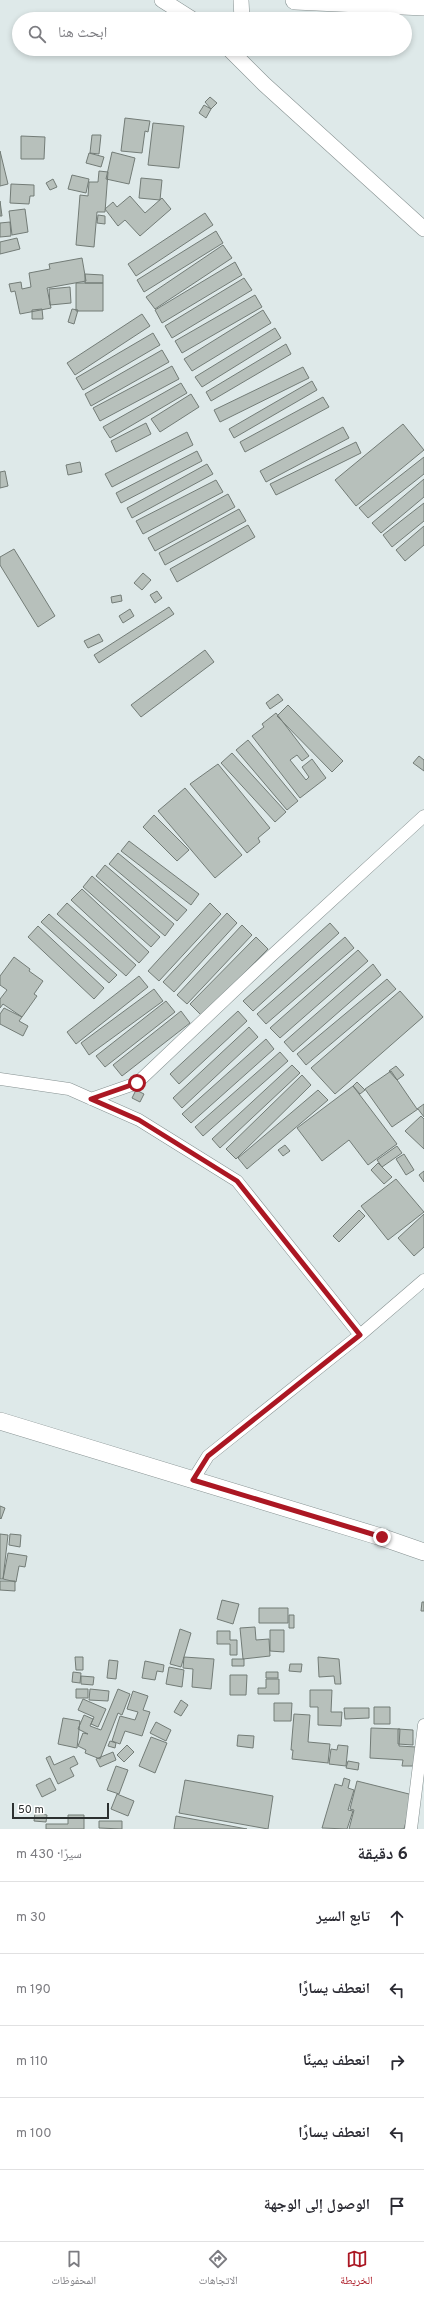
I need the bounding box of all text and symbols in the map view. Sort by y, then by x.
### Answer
search box [12,12,412,56]
icon: search [26,23,48,45]
text: ابحث هنا [58,24,107,43]
route start [128,1074,146,1092]
route end [373,1528,391,1546]
scale bar [12,1801,109,1820]
text: 50 m [18,1803,44,1817]
text: 6 دقيقة [358,1844,408,1866]
text: سيرًا · 430 m [16,1847,82,1863]
icon: ahead [386,1907,408,1929]
text: تابع السير [316,1908,370,1927]
text: 30 m [16,1910,46,1926]
icon: left [386,1979,408,2001]
text: انعطف يسارًا [298,1980,370,1999]
text: 190 m [16,1982,51,1998]
icon: right [386,2051,408,2073]
text: انعطف يمينًا [303,2052,370,2071]
text: 110 m [16,2054,48,2070]
icon: left [386,2123,408,2145]
text: انعطف يسارًا [298,2124,370,2143]
text: 100 m [16,2126,52,2142]
icon: arrive [386,2195,408,2217]
text: الوصول إلى الوجهة [264,2196,370,2215]
tab: المحفوظات [51,2248,96,2291]
tab: الاتجاهات [199,2248,238,2291]
tab: الخريطة [340,2248,373,2291]

